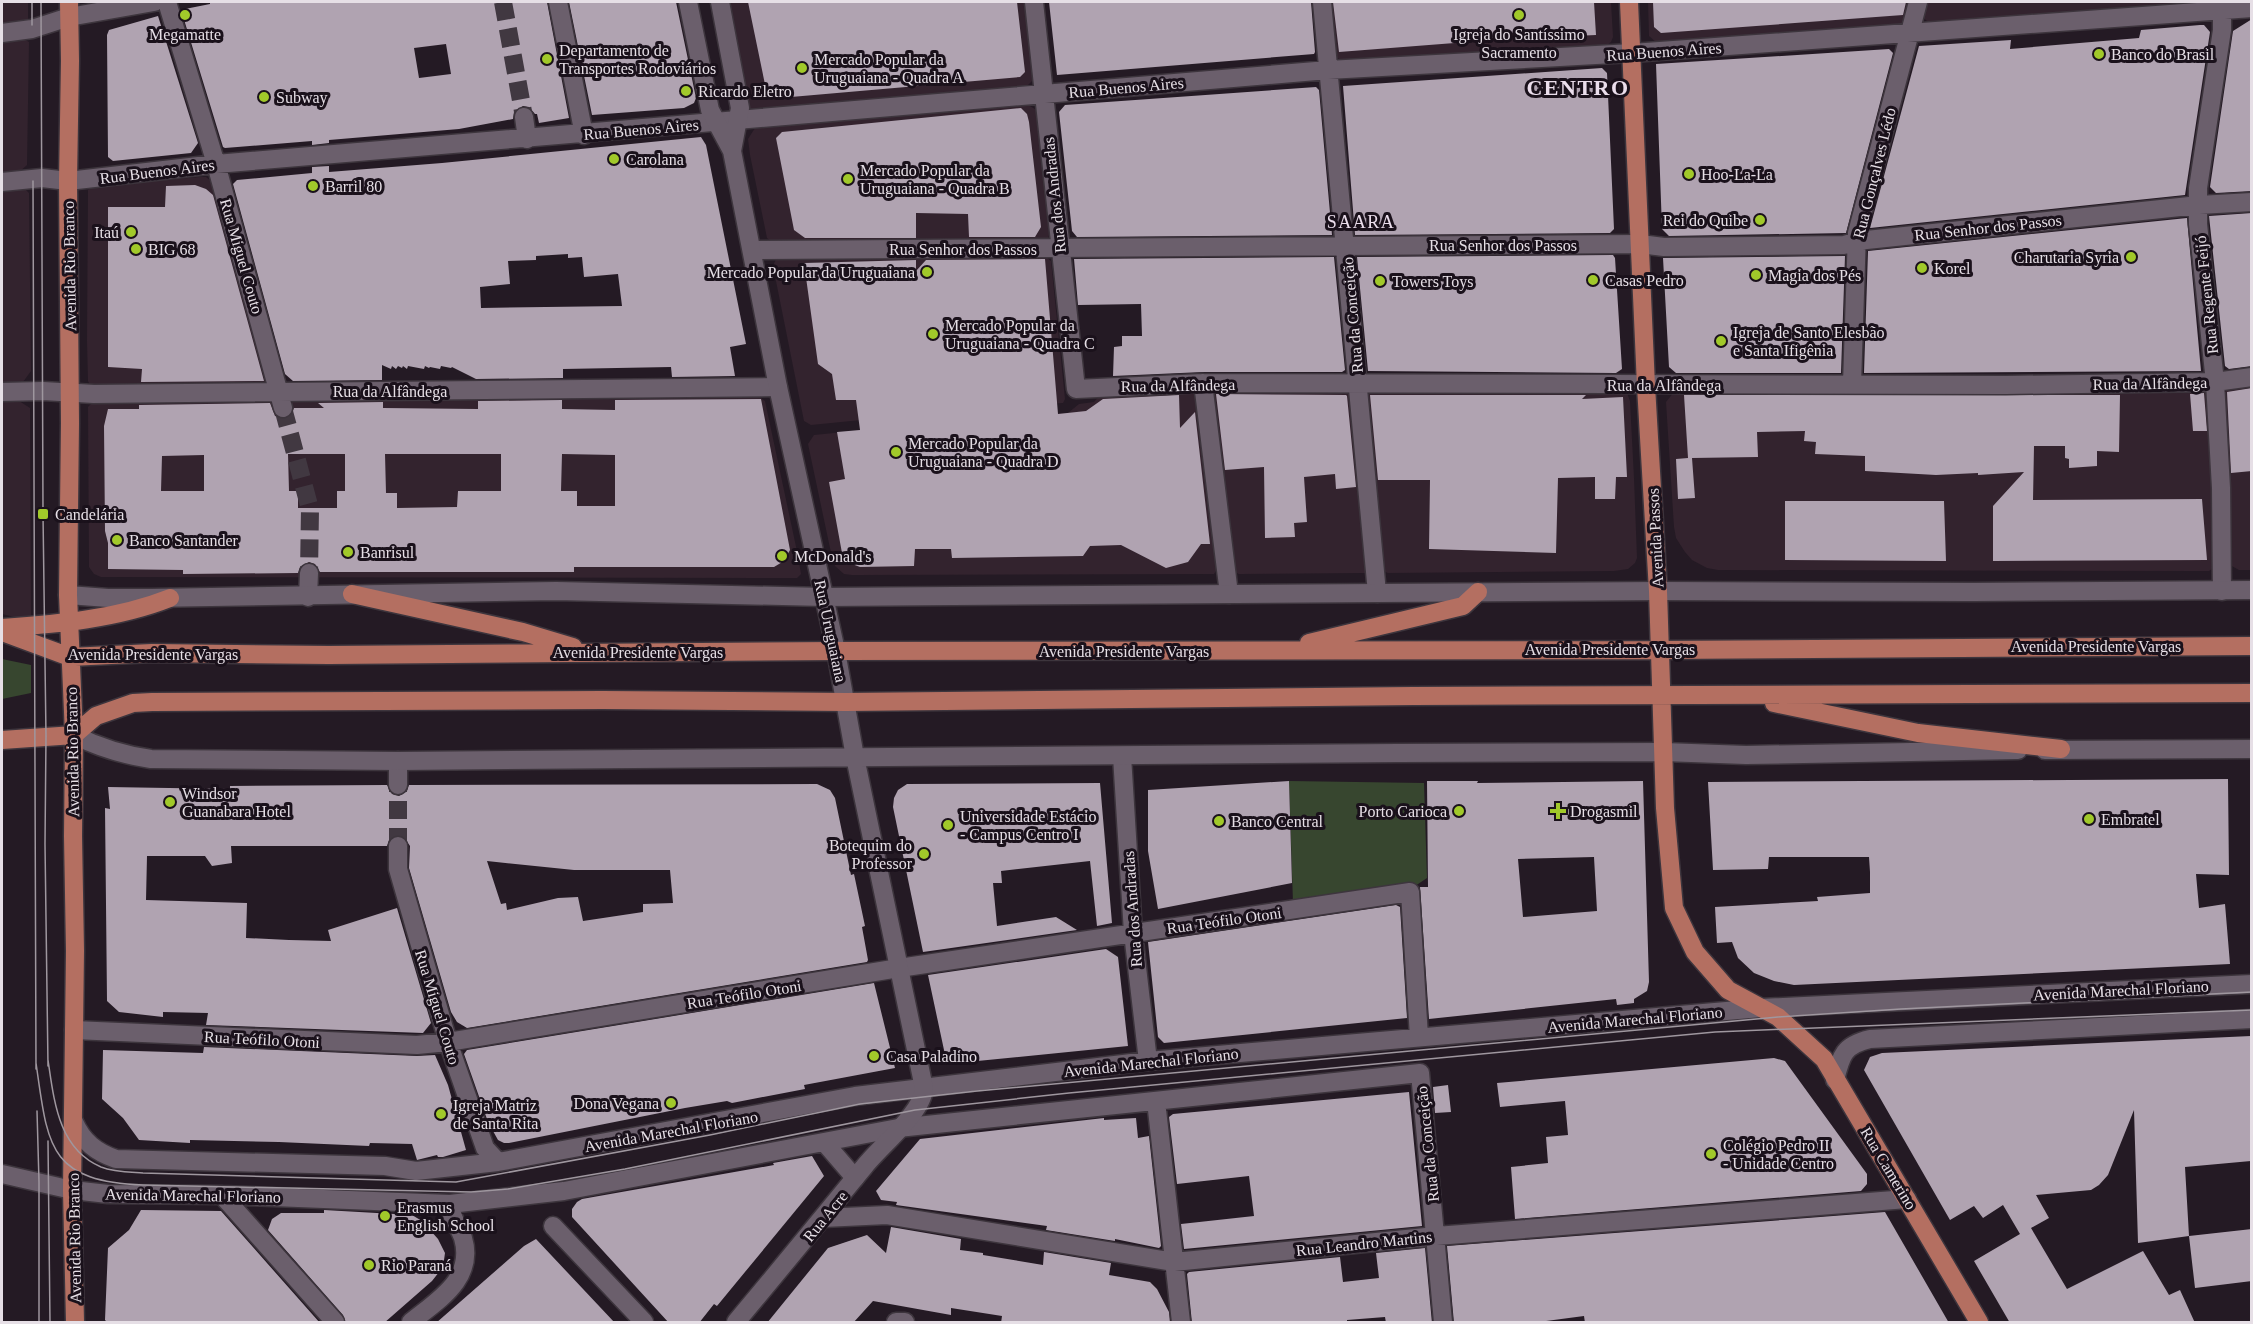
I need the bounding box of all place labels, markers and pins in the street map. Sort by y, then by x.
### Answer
marker: Megamatte [178,8,192,22]
marker: Igreja do Santíssimo Sacramento [1512,8,1526,22]
place label: Megamatte [149,26,221,44]
place label: Igreja do Santíssimo Sacramento [1453,26,1585,61]
place label: Departamento de Transportes Rodoviários [559,42,716,78]
place label: Banco do Brasil [2111,46,2215,63]
marker: Banco do Brasil [2092,47,2106,61]
place label: Mercado Popular da Uruguaiana - Quadra A [814,51,964,87]
marker: Departamento de Transportes Rodoviários [540,52,554,66]
marker: Mercado Popular da Uruguaiana - Quadra A [795,61,809,75]
place label: Ricardo Eletro [698,83,792,100]
marker: Ricardo Eletro [679,84,693,98]
place label: Subway [276,89,328,107]
marker: Subway [257,90,271,104]
place label: Carolana [626,151,684,168]
marker: Carolana [607,152,621,166]
place label: Mercado Popular da Uruguaiana - Quadra B [860,162,1010,198]
place label: Hoo-La-La [1701,166,1773,183]
marker: Hoo-La-La [1682,167,1696,181]
marker: Mercado Popular da Uruguaiana - Quadra B [841,172,855,186]
place label: Barril 80 [325,178,382,195]
marker: Barril 80 [306,179,320,193]
place label: Rei do Quibe [1663,212,1748,229]
marker: Rei do Quibe [1753,213,1767,227]
place label: Itaú [94,224,119,241]
marker: Itaú [124,225,138,239]
place label: BIG 68 [148,241,196,258]
marker: BIG 68 [129,242,143,256]
place label: Charutaria Syria [2014,249,2119,267]
marker: Charutaria Syria [2124,250,2138,264]
place label: Korel [1934,260,1971,277]
marker: Korel [1915,261,1929,275]
place label: Mercado Popular da Uruguaiana [707,264,915,282]
marker: Mercado Popular da Uruguaiana [920,265,934,279]
place label: Magia dos Pés [1768,267,1861,285]
marker: Magia dos Pés [1749,268,1763,282]
place label: Casas Pedro [1605,272,1684,289]
place label: Towers Toys [1392,273,1473,291]
marker: Casas Pedro [1586,273,1600,287]
marker: Towers Toys [1373,274,1387,288]
place label: Mercado Popular da Uruguaiana - Quadra C [945,317,1095,353]
place label: Igreja de Santo Elesbão e Santa Ifigênia [1733,324,1885,360]
marker: Mercado Popular da Uruguaiana - Quadra C [926,327,940,341]
marker: Igreja de Santo Elesbão e Santa Ifigênia [1714,334,1728,348]
place label: Mercado Popular da Uruguaiana - Quadra D [908,435,1059,471]
marker: Mercado Popular da Uruguaiana - Quadra D [889,445,903,459]
place label: Candelária [55,506,124,523]
marker: Candelária [36,507,50,521]
place label: Banco Santander [129,532,239,549]
marker: Banco Santander [110,533,124,547]
place label: Banrisul [360,544,415,561]
marker: Banrisul [341,545,355,559]
place label: McDonald's [794,548,872,565]
marker: McDonald's [775,549,789,563]
place label: Windsor Guanabara Hotel [182,785,291,820]
marker: Windsor Guanabara Hotel [163,795,177,809]
place label: Porto Carioca [1359,803,1447,820]
place label: Drogasmil [1570,803,1638,821]
marker: Porto Carioca [1452,804,1466,818]
marker: Drogasmil [1551,804,1565,818]
place label: Universidade Estácio - Campus Centro I [960,808,1096,844]
place label: Embratel [2101,811,2160,828]
marker: Embratel [2082,812,2096,826]
place label: Banco Central [1231,813,1324,830]
marker: Banco Central [1212,814,1226,828]
marker: Universidade Estácio - Campus Centro I [941,818,955,832]
place label: Botequim do Professor [829,837,913,872]
marker: Botequim do Professor [917,847,931,861]
place label: Casa Paladino [886,1048,977,1065]
marker: Casa Paladino [867,1049,881,1063]
place label: Dona Vegana [574,1095,659,1113]
marker: Dona Vegana [664,1096,678,1110]
place label: Igreja Matriz de Santa Rita [453,1097,538,1132]
marker: Igreja Matriz de Santa Rita [434,1107,448,1121]
place label: Colégio Pedro II - Unidade Centro [1723,1137,1834,1172]
marker: Colégio Pedro II - Unidade Centro [1704,1147,1718,1161]
place label: Erasmus English School [397,1199,495,1235]
marker: Erasmus English School [378,1209,392,1223]
place label: Rio Paraná [381,1257,452,1274]
marker: Rio Paraná [362,1258,376,1272]

